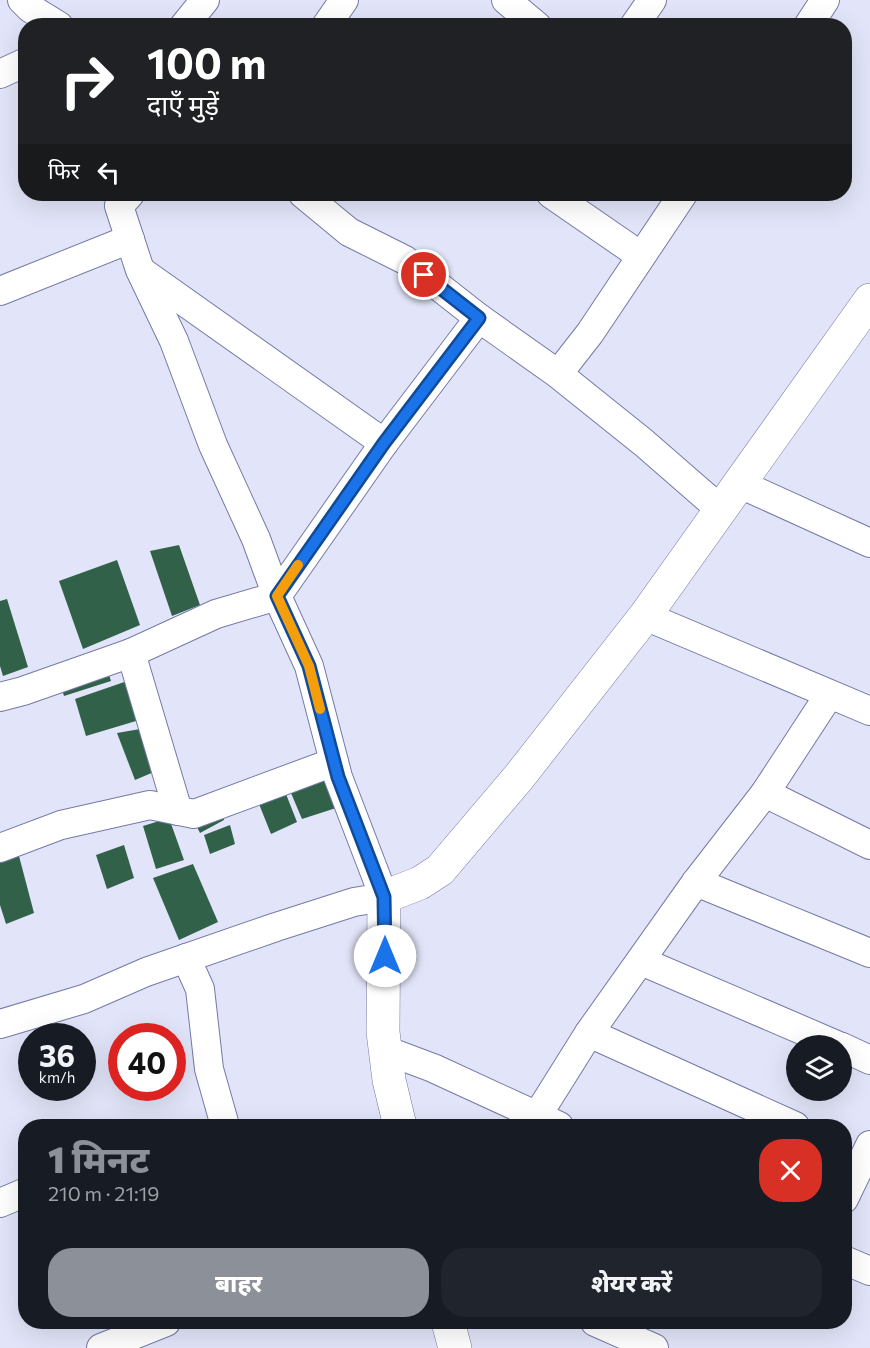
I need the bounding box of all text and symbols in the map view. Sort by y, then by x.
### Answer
text: 100 m [147,36,267,88]
icon: right [48,42,126,120]
text: दाएँ मुड़ें [147,88,219,121]
icon: left [92,156,125,189]
text: फिर [48,157,80,184]
pin [398,249,449,300]
icon: arrive [407,258,440,291]
position arrow [353,924,417,988]
speed limit sign: 40 [108,1023,186,1101]
map controls [786,1035,852,1101]
button: layers [786,1035,852,1101]
text: 36 [39,1036,75,1073]
text: km/h [39,1068,75,1086]
text: 1 मिनट [48,1136,149,1180]
button: close [759,1139,822,1202]
text: 210 m · 21:19 [48,1181,159,1205]
button: बाहर [48,1248,429,1317]
button: शेयर करें [441,1248,822,1317]

